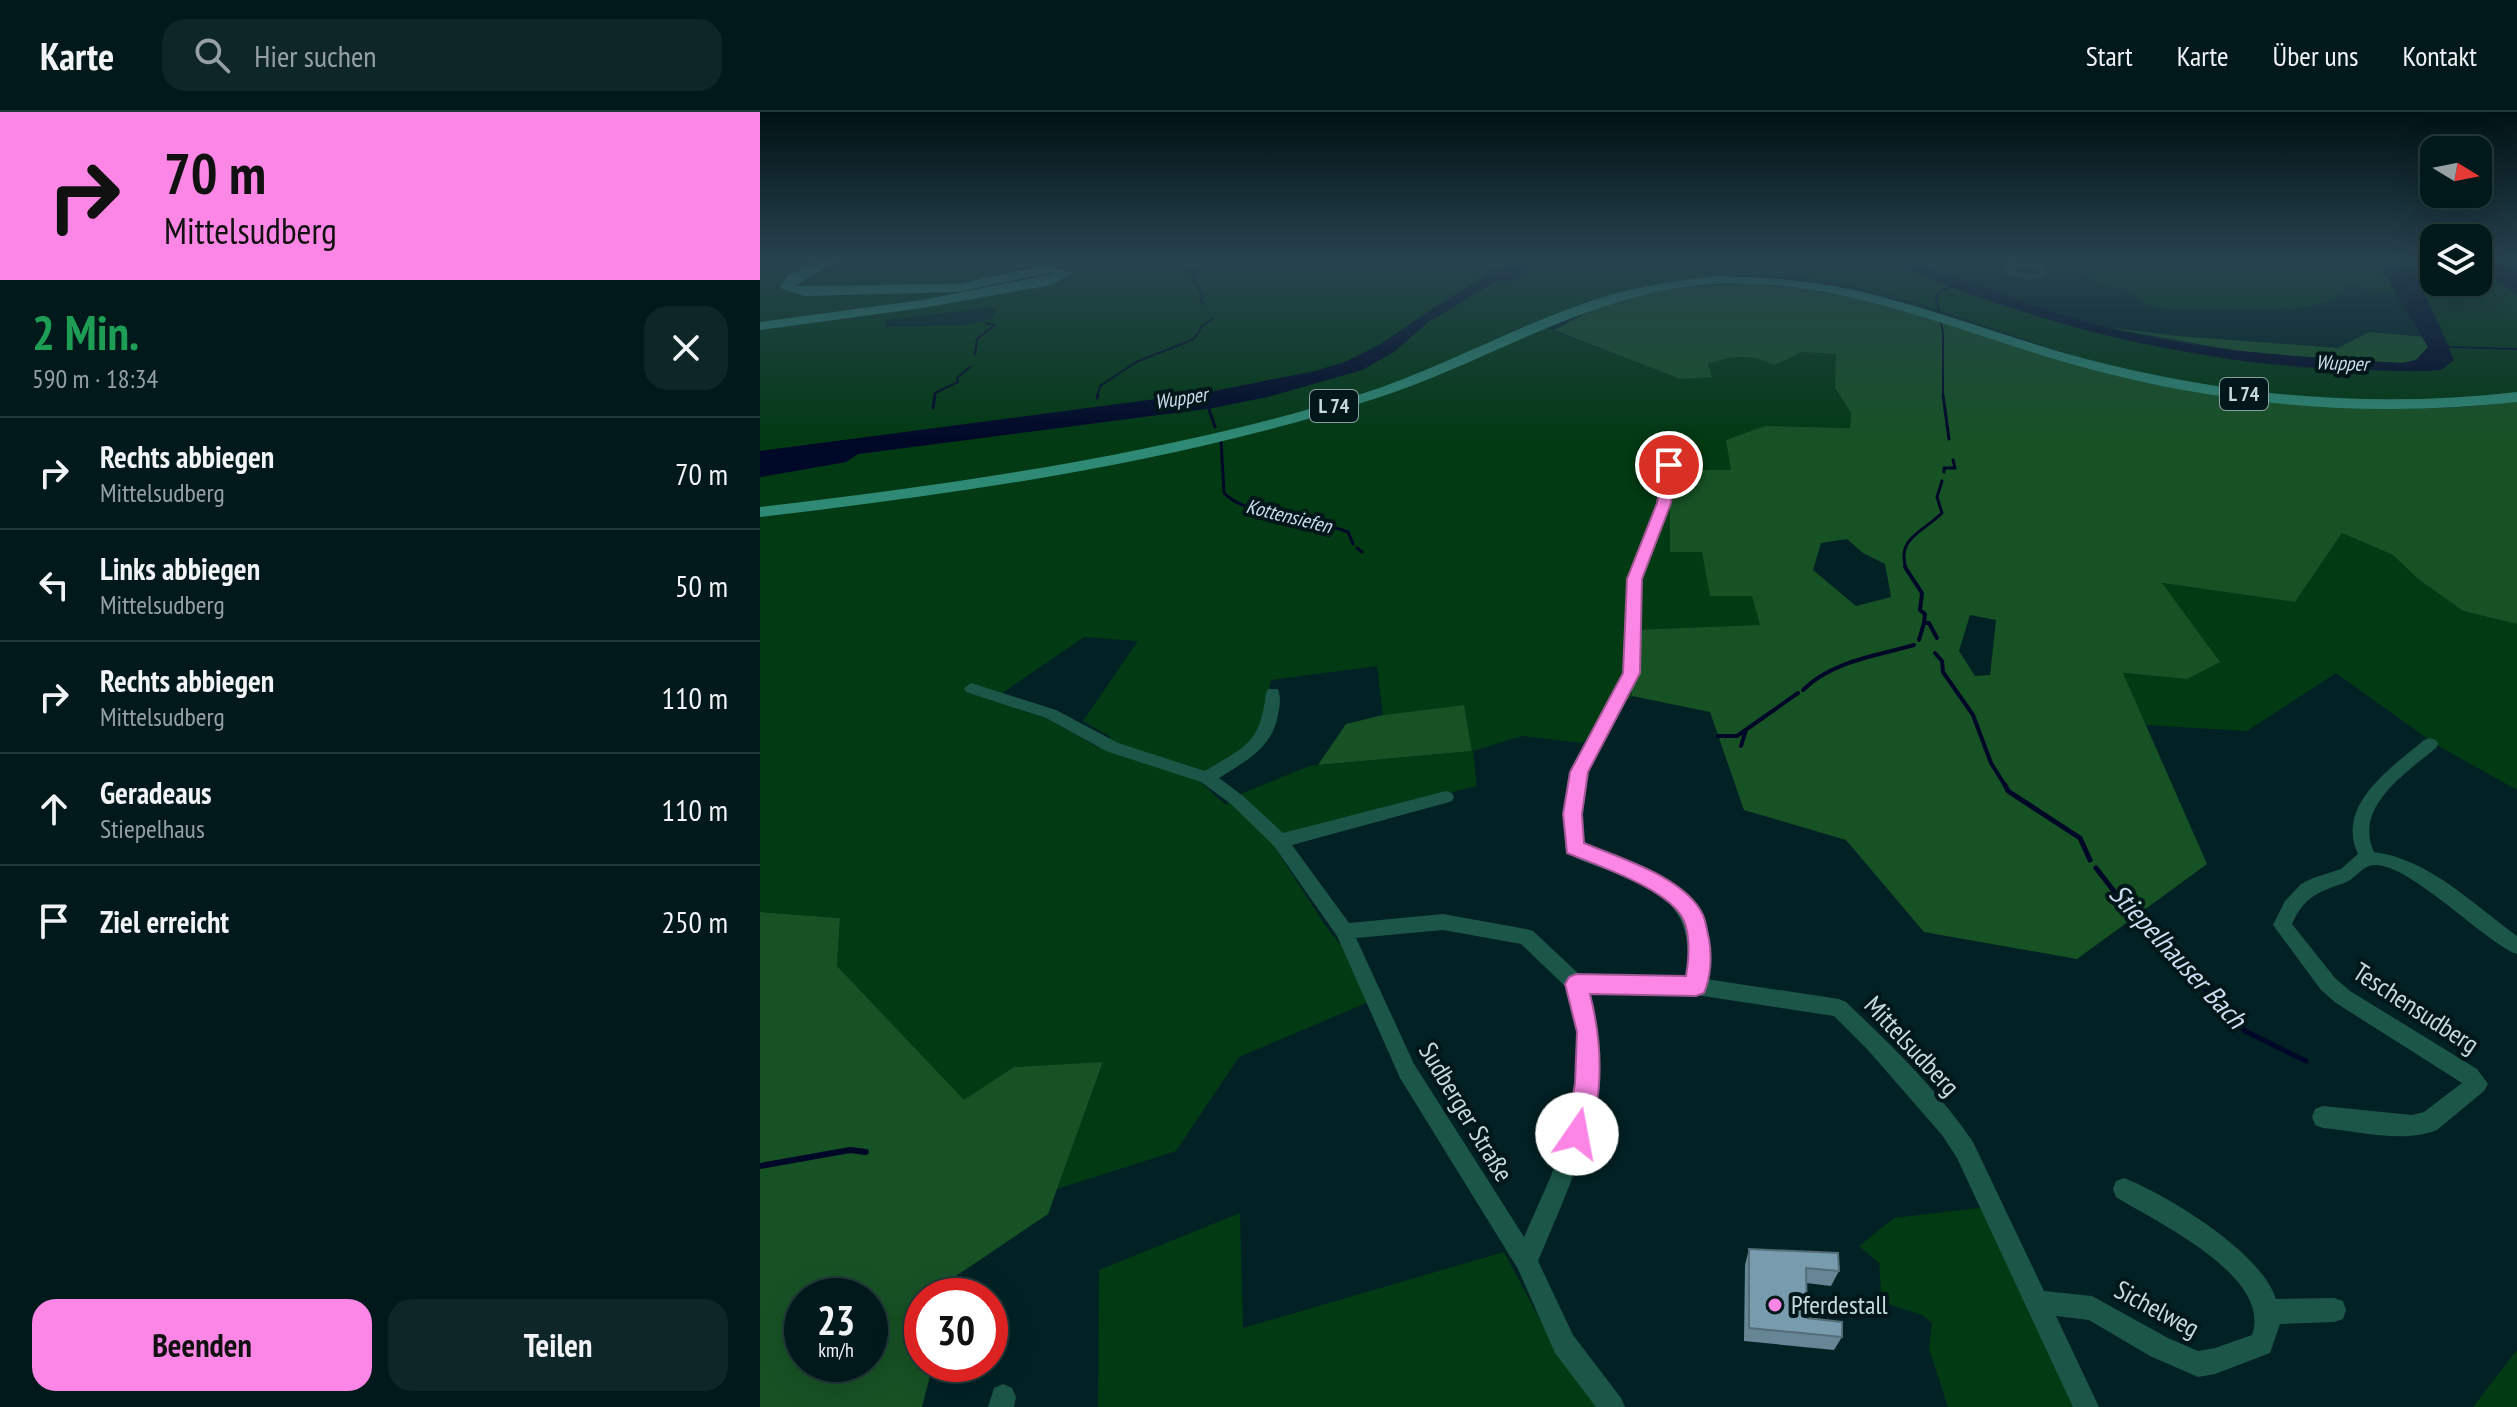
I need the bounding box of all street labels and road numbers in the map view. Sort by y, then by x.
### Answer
road number: L 74 [2220,378,2268,410]
road number: L 74 [1310,390,1358,422]
street label: Teschensudberg [2347,955,2485,1060]
street label: Mittelsudberg [1858,989,1967,1103]
street label: Sudberger Straße [1412,1036,1521,1187]
street label: Sichelweg [2109,1273,2205,1345]

